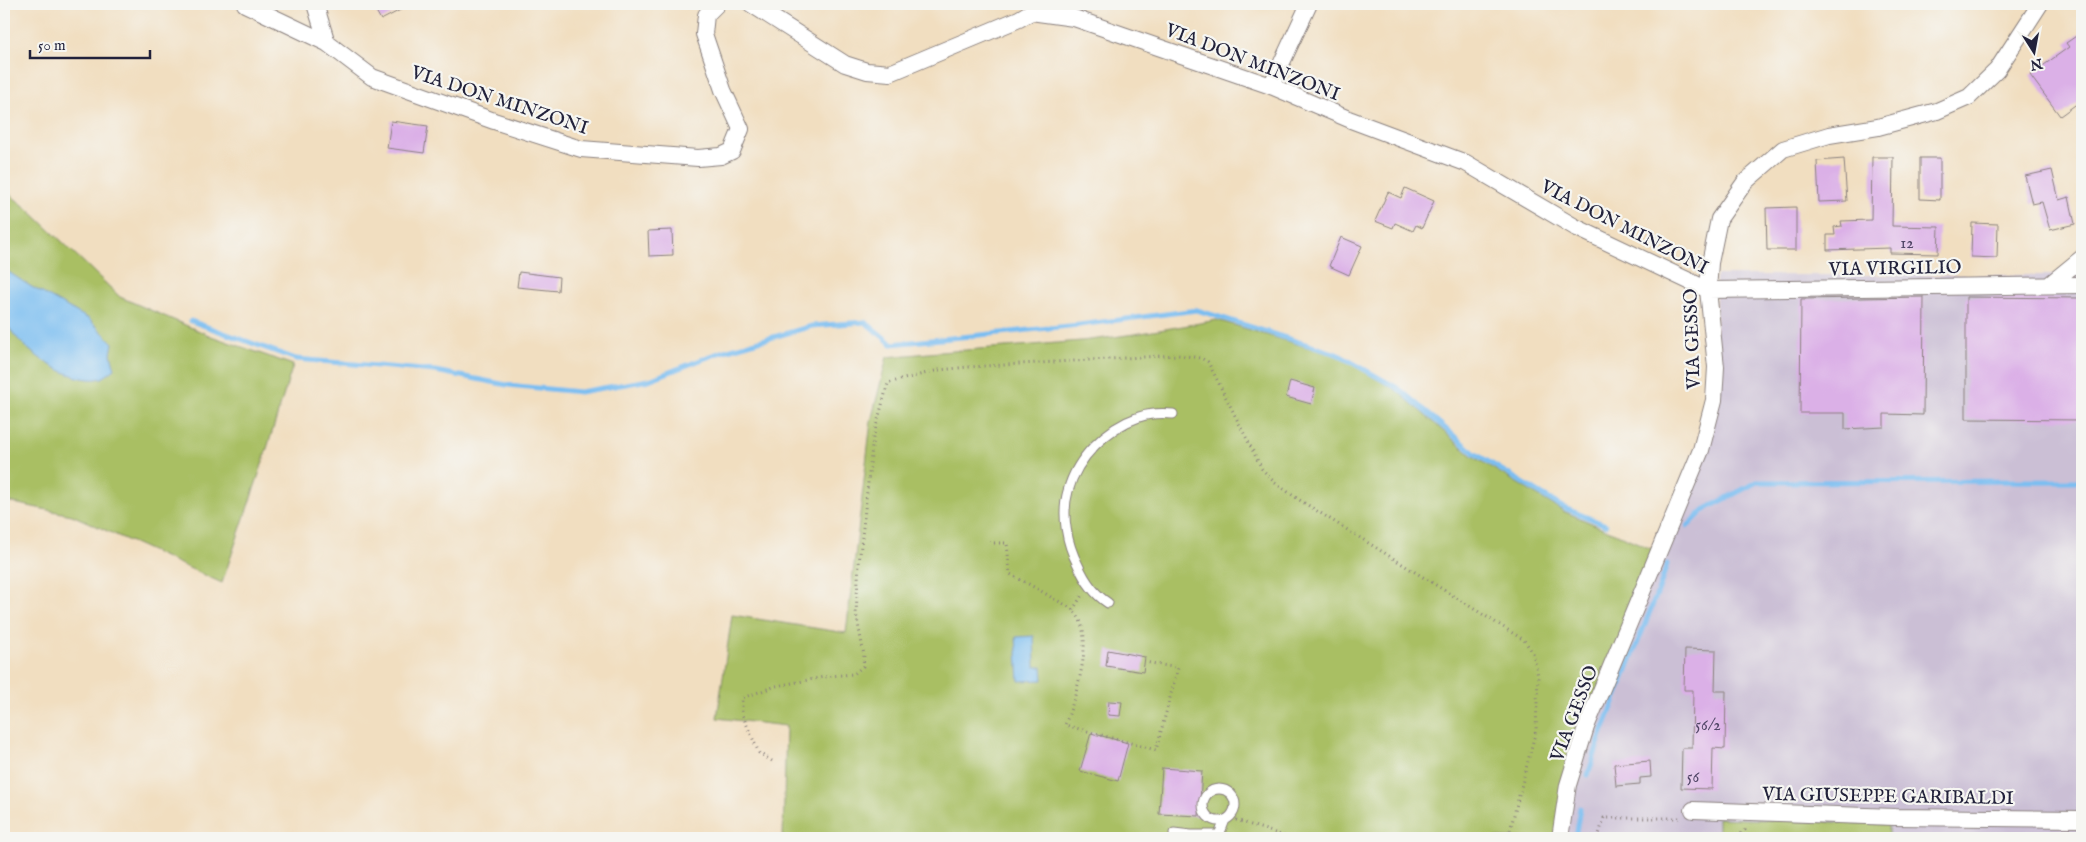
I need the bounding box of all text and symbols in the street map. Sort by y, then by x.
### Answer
street label: VIA DON MINZONI [1161,18,1343,107]
scale bar [30,28,150,60]
north arrow [2008,28,2058,78]
text: 50 m [38,36,66,55]
text: N [2029,54,2045,74]
street label: VIA DON MINZONI [407,61,591,141]
street label: VIA DON MINZONI [1535,175,1712,280]
house number: 12 [1900,234,1914,254]
street label: VIA VIRGILIO [1827,256,1962,282]
street label: VIA GESSO [1679,288,1707,391]
street label: VIA GESSO [1545,662,1604,766]
house number: 56/2 [1695,716,1721,736]
house number: 56 [1687,768,1700,788]
street label: VIA GIUSEPPE GARIBALDI [1761,783,2014,811]

